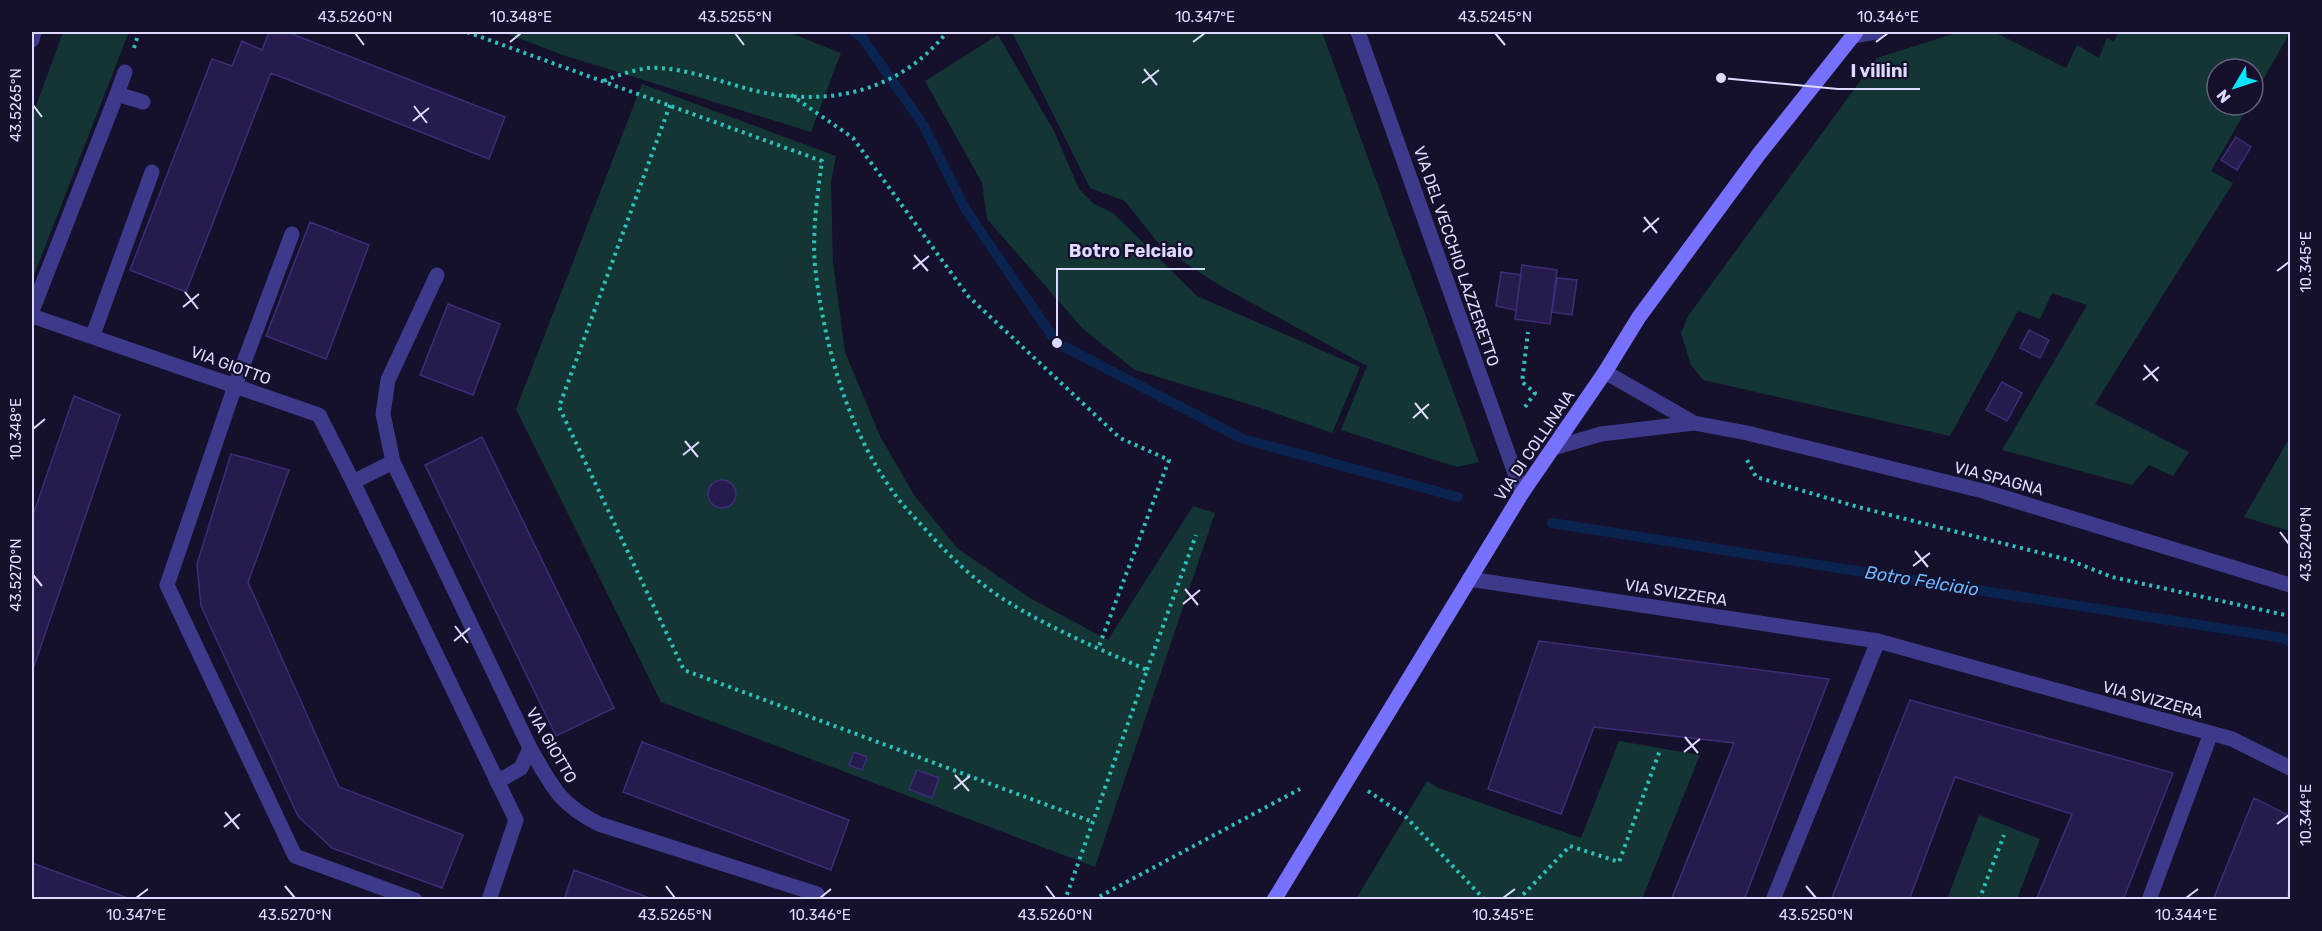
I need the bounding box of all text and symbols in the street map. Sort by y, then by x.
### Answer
text: 43.5260°N [318,8,392,26]
text: 10.348°E [490,8,552,26]
text: 43.5255°N [698,8,772,26]
text: 10.347°E [1175,8,1235,26]
text: 43.5245°N [1458,8,1532,26]
text: 10.346°E [1857,8,1919,26]
callout: I villini [1838,53,1920,89]
north arrow [2205,57,2265,117]
text: I villini [1850,60,1908,82]
text: 43.5265°N [7,68,25,142]
text: N [2213,86,2235,107]
street label: VIA DEL VECCHIO LAZZERETTO [1410,144,1503,369]
text: 10.345°E [2297,231,2315,293]
callout: Botro Felciaio [1057,233,1205,269]
text: Botro Felciaio [1069,240,1193,262]
street label: VIA GIOTTO [188,342,274,389]
street label: VIA DI COLLINAIA [1490,386,1579,504]
text: 10.348°E [7,398,25,460]
street label: VIA SPAGNA [1952,457,2046,500]
text: 43.5240°N [2297,507,2315,581]
text: 43.5270°N [7,538,25,612]
water label: Botro Felciaio [1863,561,1981,601]
street label: VIA SVIZZERA [1623,575,1729,610]
street label: VIA SVIZZERA [2100,677,2206,722]
street label: VIA GIOTTO [522,704,581,786]
text: 10.344°E [2297,784,2315,846]
text: 10.347°E [106,906,166,924]
text: 43.5270°N [258,906,332,924]
text: 43.5265°N [638,906,712,924]
text: 10.346°E [789,906,851,924]
text: 43.5260°N [1018,906,1092,924]
text: 10.345°E [1472,906,1534,924]
text: 43.5250°N [1779,906,1853,924]
text: 10.344°E [2155,906,2217,924]

